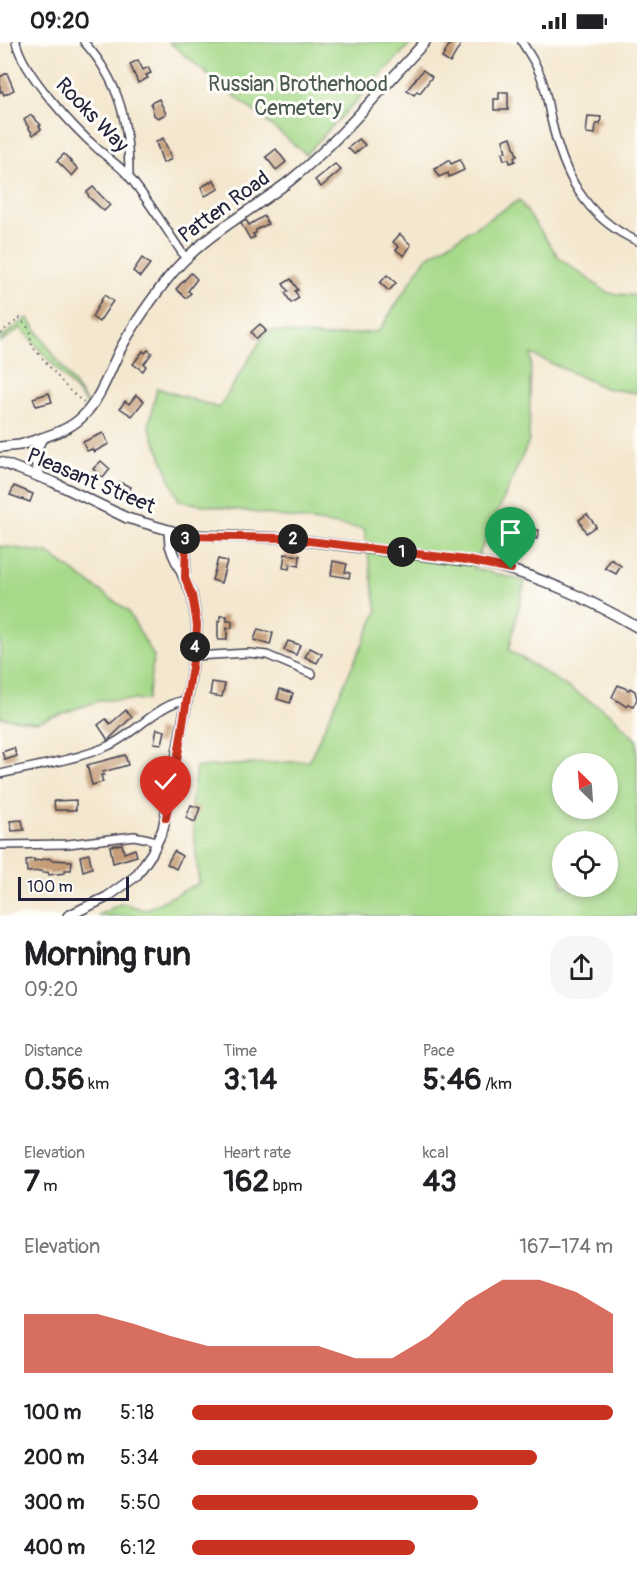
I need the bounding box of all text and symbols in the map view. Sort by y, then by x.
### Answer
text: 09:20 [30,7,90,35]
park label: Russian Brotherhood Cemetery [208,71,388,122]
street label: Rooks Way [50,72,134,158]
street label: Patten Road [173,165,275,249]
street label: Pleasant Street [23,442,160,520]
pin [485,507,536,569]
icon: arrive [494,516,527,549]
pin: 3 [170,524,200,554]
pin: 2 [278,524,308,554]
text: 3 [181,529,189,549]
text: 2 [289,529,297,549]
pin: 1 [387,537,417,567]
text: 1 [399,542,405,562]
pin: 4 [180,632,210,662]
text: 4 [190,637,200,657]
north arrow [552,753,618,819]
map controls [552,753,618,897]
pin [140,756,191,818]
icon: check [149,765,182,798]
button: locate [552,831,618,897]
scale bar [18,874,129,902]
text: 100 m [27,877,73,897]
text: Morning run [24,934,191,975]
button: share [550,936,613,999]
text: 09:20 [24,977,78,1002]
text: Distance [24,1041,83,1061]
text: Time [223,1041,257,1061]
text: Pace [423,1041,454,1061]
text: 0.56 [24,1061,85,1098]
text: 3:14 [223,1061,277,1098]
text: 5:46 [423,1061,482,1098]
text: km [85,1074,109,1094]
text: /km [482,1074,512,1094]
text: Elevation [24,1143,85,1163]
text: Heart rate [223,1143,291,1163]
text: kcal [423,1143,449,1163]
text: 7 [24,1163,40,1200]
text: 162 [223,1163,269,1200]
text: 43 [423,1163,457,1200]
text: m [40,1176,58,1196]
text: bpm [269,1176,302,1196]
text: Elevation [24,1234,100,1259]
text: 167–174 m [519,1234,613,1259]
text: 100 m [24,1400,81,1425]
text: 5:18 [120,1400,154,1425]
text: 200 m [24,1445,85,1470]
text: 5:34 [120,1445,159,1470]
text: 300 m [24,1490,85,1515]
text: 5:50 [120,1490,161,1515]
text: 400 m [24,1535,85,1560]
text: 6:12 [120,1535,156,1560]

